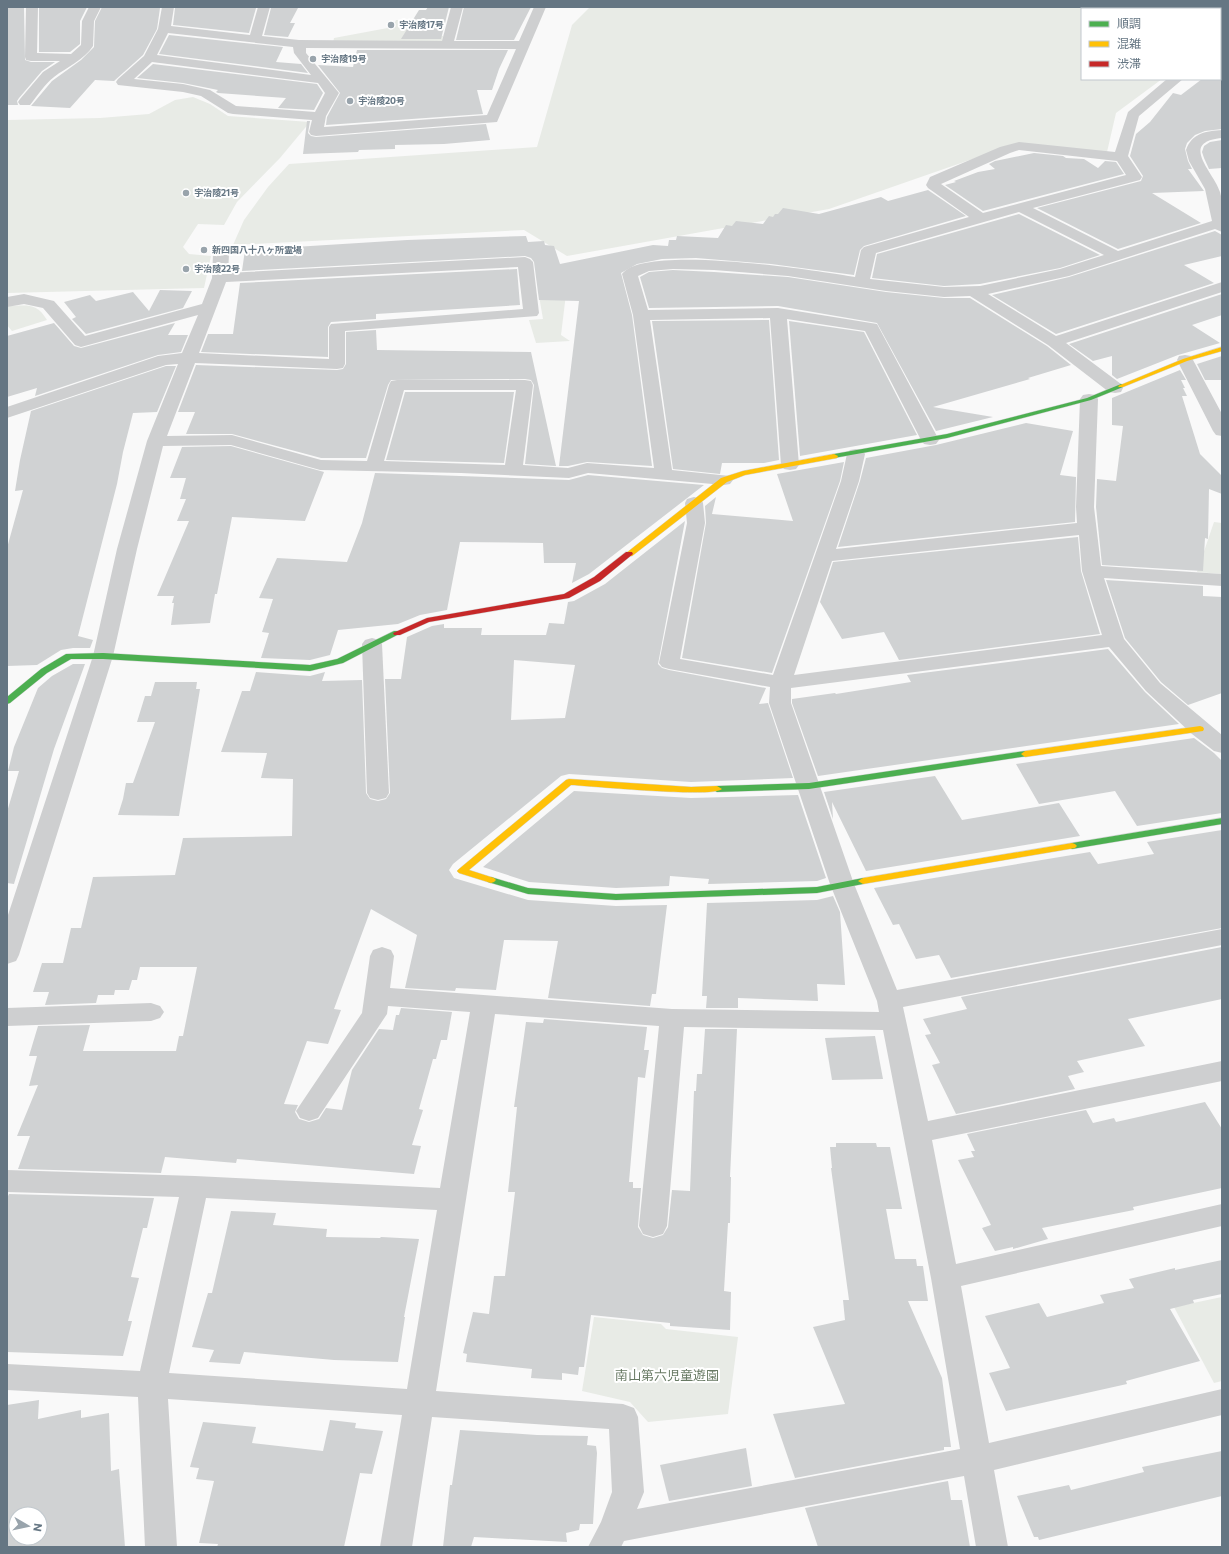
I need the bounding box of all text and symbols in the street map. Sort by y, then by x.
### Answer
legend [1081,8,1221,80]
text: 順調 [1117,16,1141,30]
place label: 宇治陵17号 [399,19,444,30]
marker: 宇治陵17号 [386,20,396,30]
text: 混雑 [1117,36,1141,50]
place label: 宇治陵19号 [321,53,367,64]
marker: 宇治陵19号 [308,54,318,64]
text: 渋滞 [1117,56,1141,70]
place label: 宇治陵20号 [358,95,405,106]
marker: 宇治陵20号 [345,96,355,106]
place label: 宇治陵21号 [194,187,239,198]
marker: 宇治陵21号 [181,188,191,198]
place label: 新四国八十八ヶ所霊場 [212,244,302,255]
marker: 新四国八十八ヶ所霊場 [199,245,209,255]
place label: 宇治陵22号 [194,263,240,274]
marker: 宇治陵22号 [181,264,191,274]
park label: 南山第六児童遊園 [615,1367,719,1383]
north arrow [8,1506,48,1546]
text: N [31,1523,45,1533]

